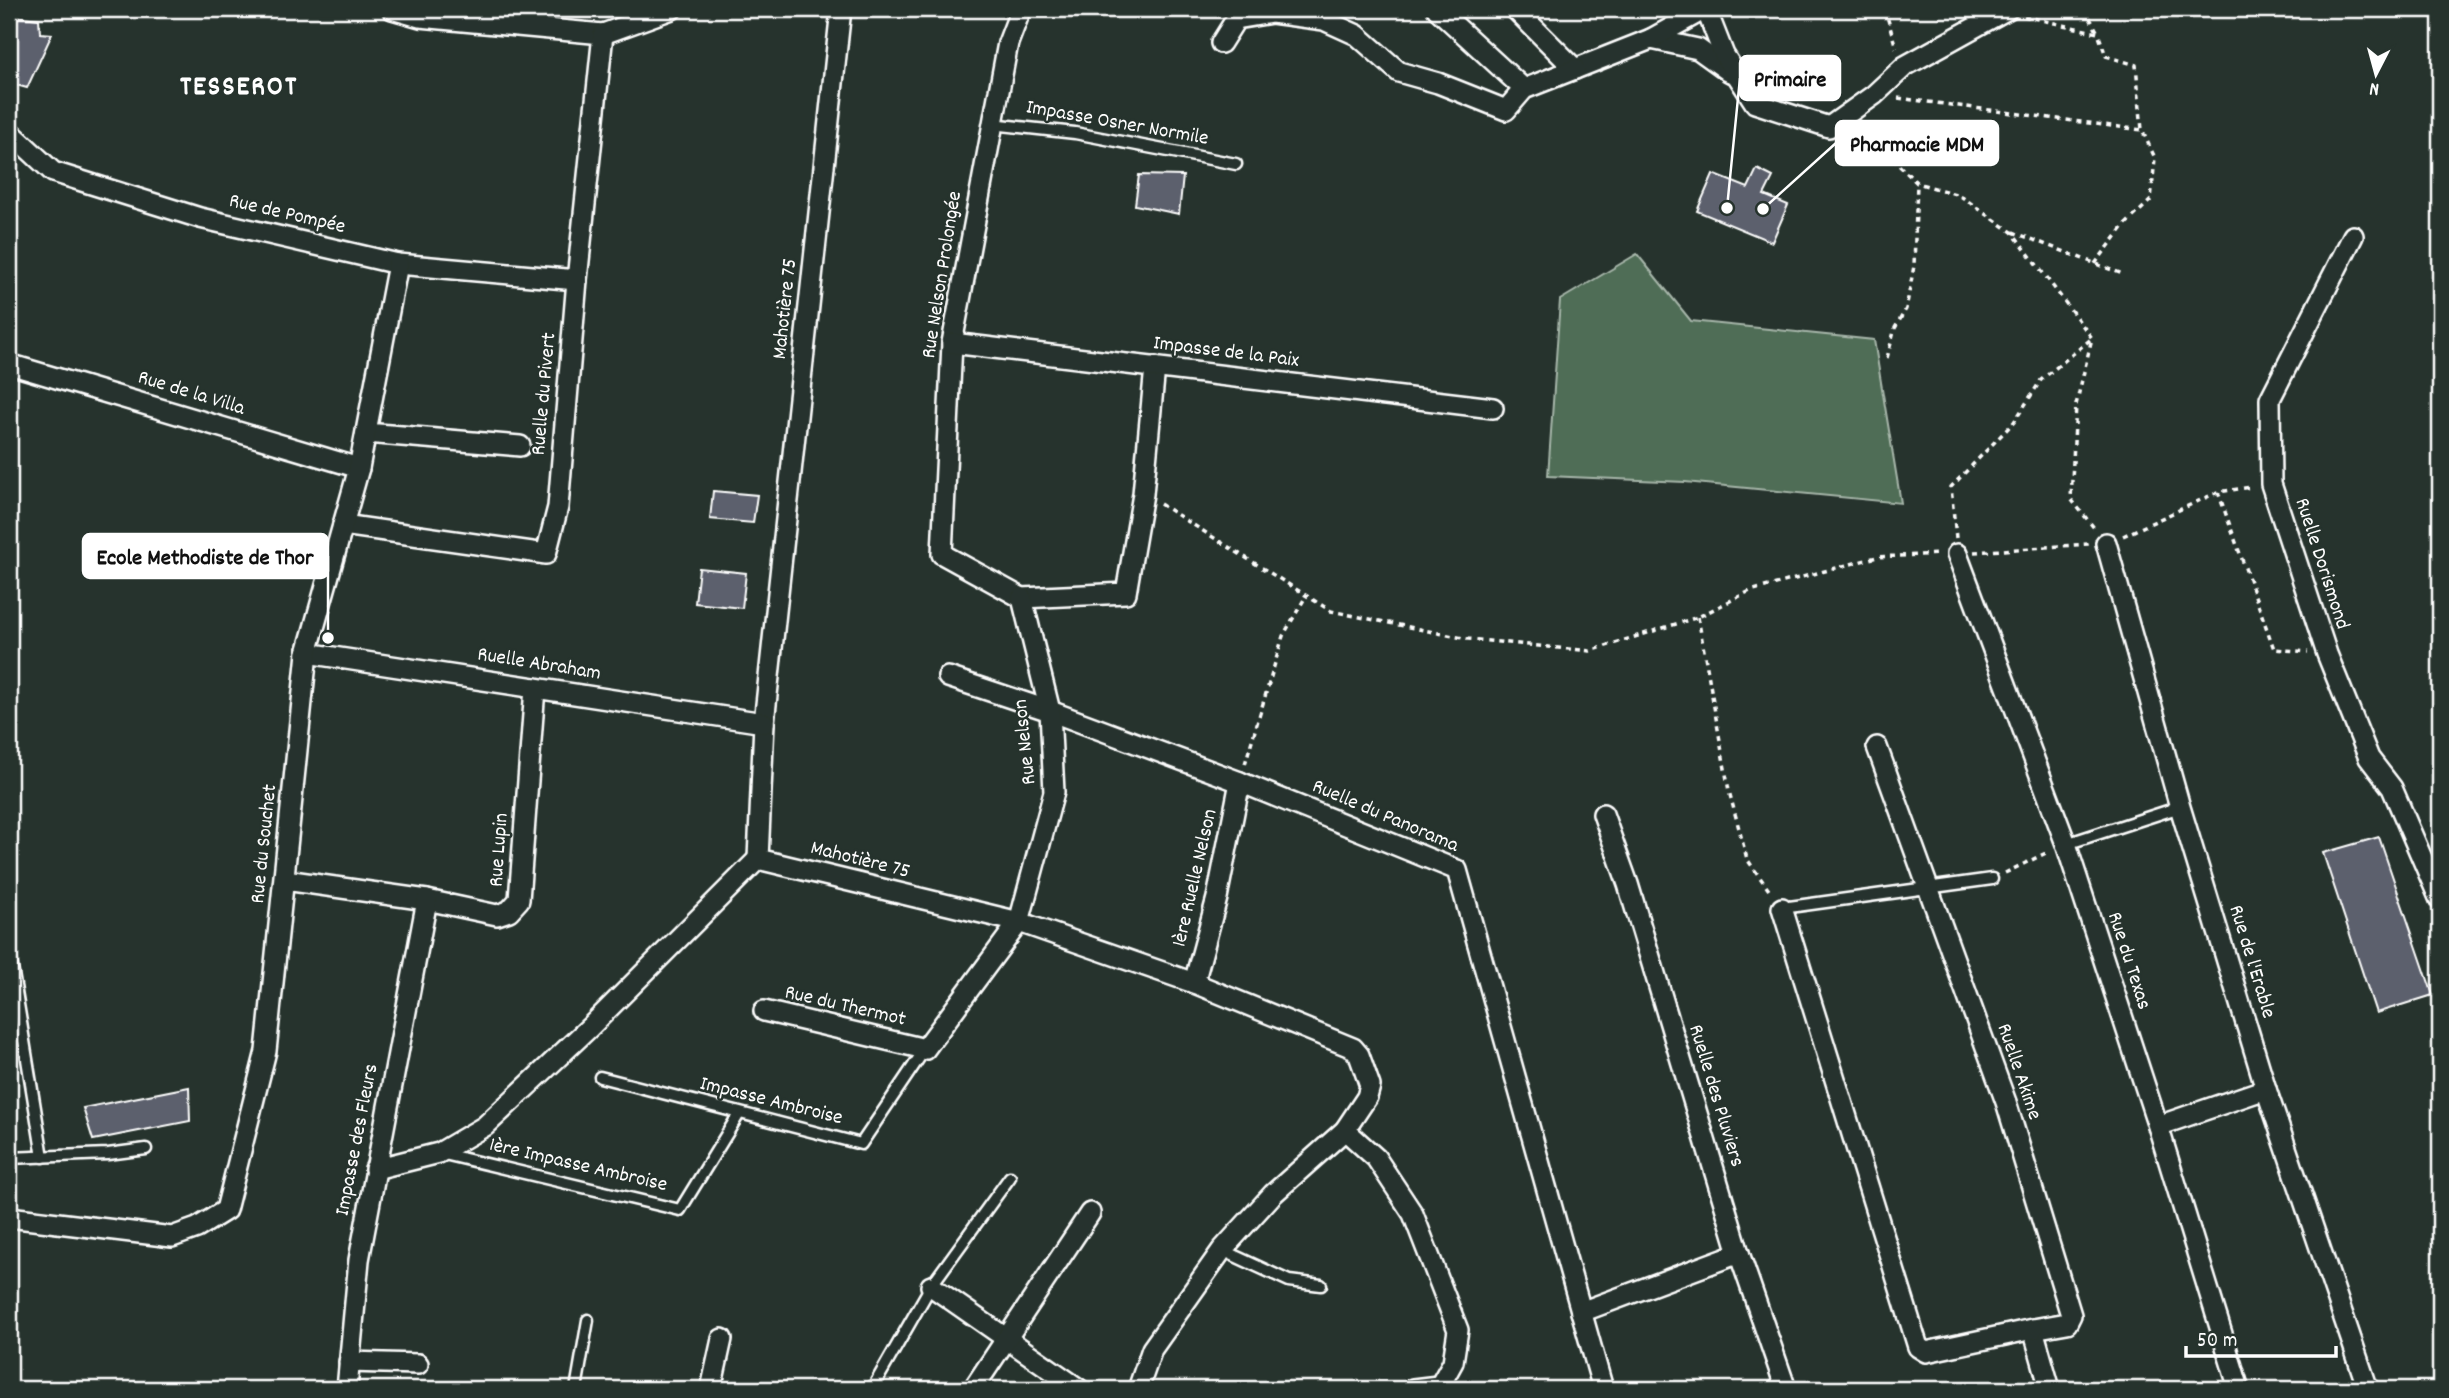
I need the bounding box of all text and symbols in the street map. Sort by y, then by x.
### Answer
north arrow [2340,38,2410,108]
callout: Primaire [1740,56,1840,100]
text: Primaire [1754,65,1826,98]
district label: TESSEROT [180,69,298,109]
text: N [2369,74,2381,101]
street label: Impasse Osner Normile [1023,93,1211,155]
callout: Pharmacie MDM [1836,121,1998,165]
text: Pharmacie MDM [1850,130,1984,163]
street label: Rue de Pompée [226,187,348,243]
street label: Rue Nelson Prolongée [915,189,971,361]
street label: Mahotière 75 [766,257,806,361]
street label: Impasse de la Paix [1151,329,1301,377]
street label: Ruelle du Pivert [525,331,565,457]
street label: Rue de la Villa [134,363,249,425]
street label: Ruelle Dorismond [2286,494,2356,634]
callout: Ecole Methodiste de Thor [83,534,328,578]
text: Ecole Methodiste de Thor [97,543,314,576]
street label: Ruelle Abraham [475,640,603,690]
street label: Rue Nelson [1007,698,1045,786]
street label: Ruelle du Panorama [1307,773,1464,862]
street label: Rue du Souchet [244,783,286,905]
street label: 1ère Ruelle Nelson [1166,806,1226,950]
street label: Rue Lupin [482,812,518,888]
street label: Mahotière 75 [807,834,913,888]
street label: Rue de l'Erable [2220,902,2282,1022]
street label: Rue du Texas [2098,908,2158,1014]
street label: Rue du Thermot [781,978,909,1036]
street label: Ruelle Akime [1988,1020,2048,1124]
street label: Ruelle des Pluviers [1679,1021,1751,1171]
street label: Impasse des Fleurs [329,1061,387,1219]
street label: Impasse Ambroise [696,1070,846,1134]
street label: 1ère Impasse Ambroise [486,1131,670,1201]
scale bar [2186,1314,2337,1358]
text: 50 m [2197,1327,2237,1357]

